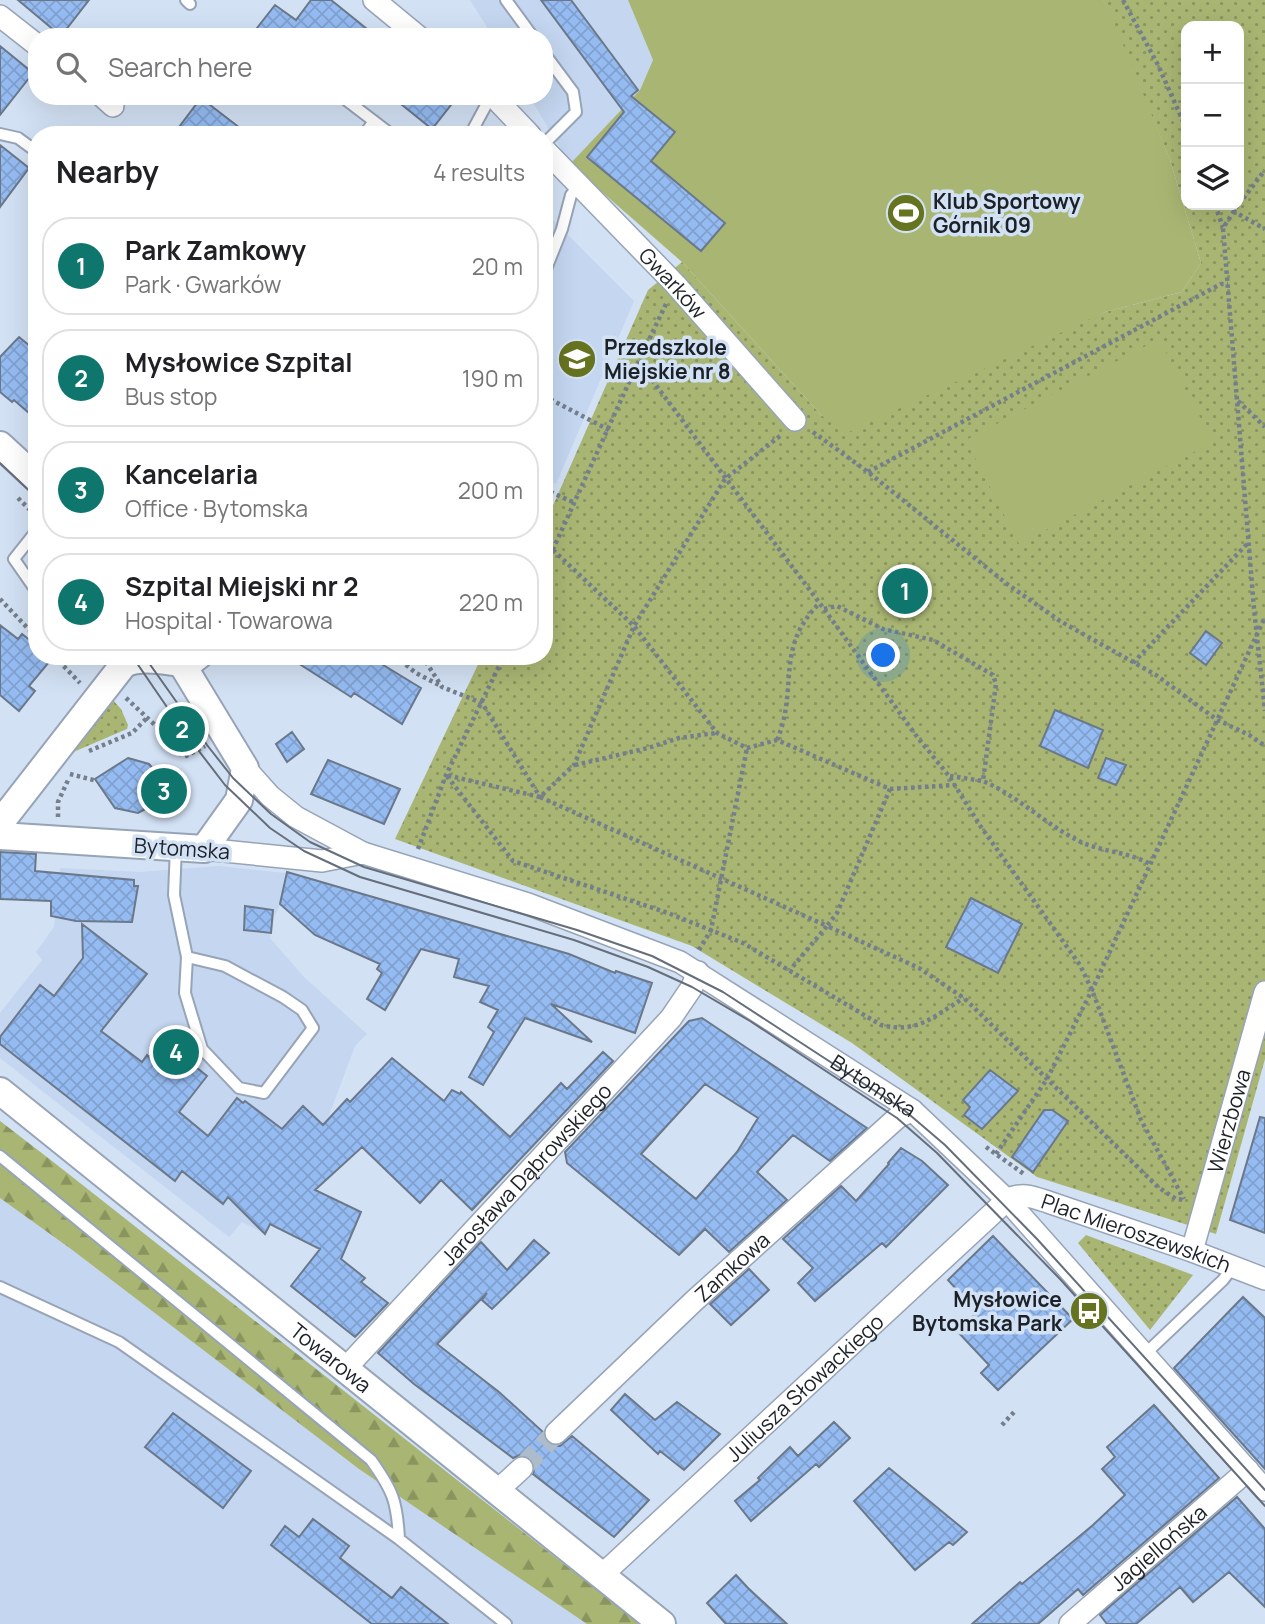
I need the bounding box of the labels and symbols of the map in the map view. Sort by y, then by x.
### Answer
place label: Klub Sportowy Górnik 09 [933,187,1081,239]
sports icon: Klub Sportowy Górnik 09 [885,192,927,234]
street label: Gwarków [633,241,713,325]
place label: Przedszkole Miejskie nr 8 [604,333,731,385]
school or university icon: Przedszkole Miejskie nr 8 [556,338,598,380]
pin: 1 [882,565,928,617]
your location [866,638,900,672]
pin: 2 [159,703,205,755]
pin: 3 [141,765,187,817]
street label: Bytomska [133,831,231,865]
pin: 4 [153,1026,199,1078]
street label: Bytomska [825,1048,922,1123]
street label: Wierzbowa [1201,1066,1257,1176]
street label: Jarosława Dąbrowskiego [434,1077,618,1271]
street label: Plac Mieroszewskich [1038,1187,1235,1279]
street label: Zamkowa [688,1226,775,1308]
place label: Mysłowice Bytomska Park [912,1285,1063,1337]
bus stop icon: Mysłowice Bytomska Park [1068,1290,1110,1332]
street label: Juliusza Słowackiego [720,1307,889,1468]
street label: Towarowa [285,1316,377,1399]
street label: Jagiellońska [1104,1498,1213,1597]

